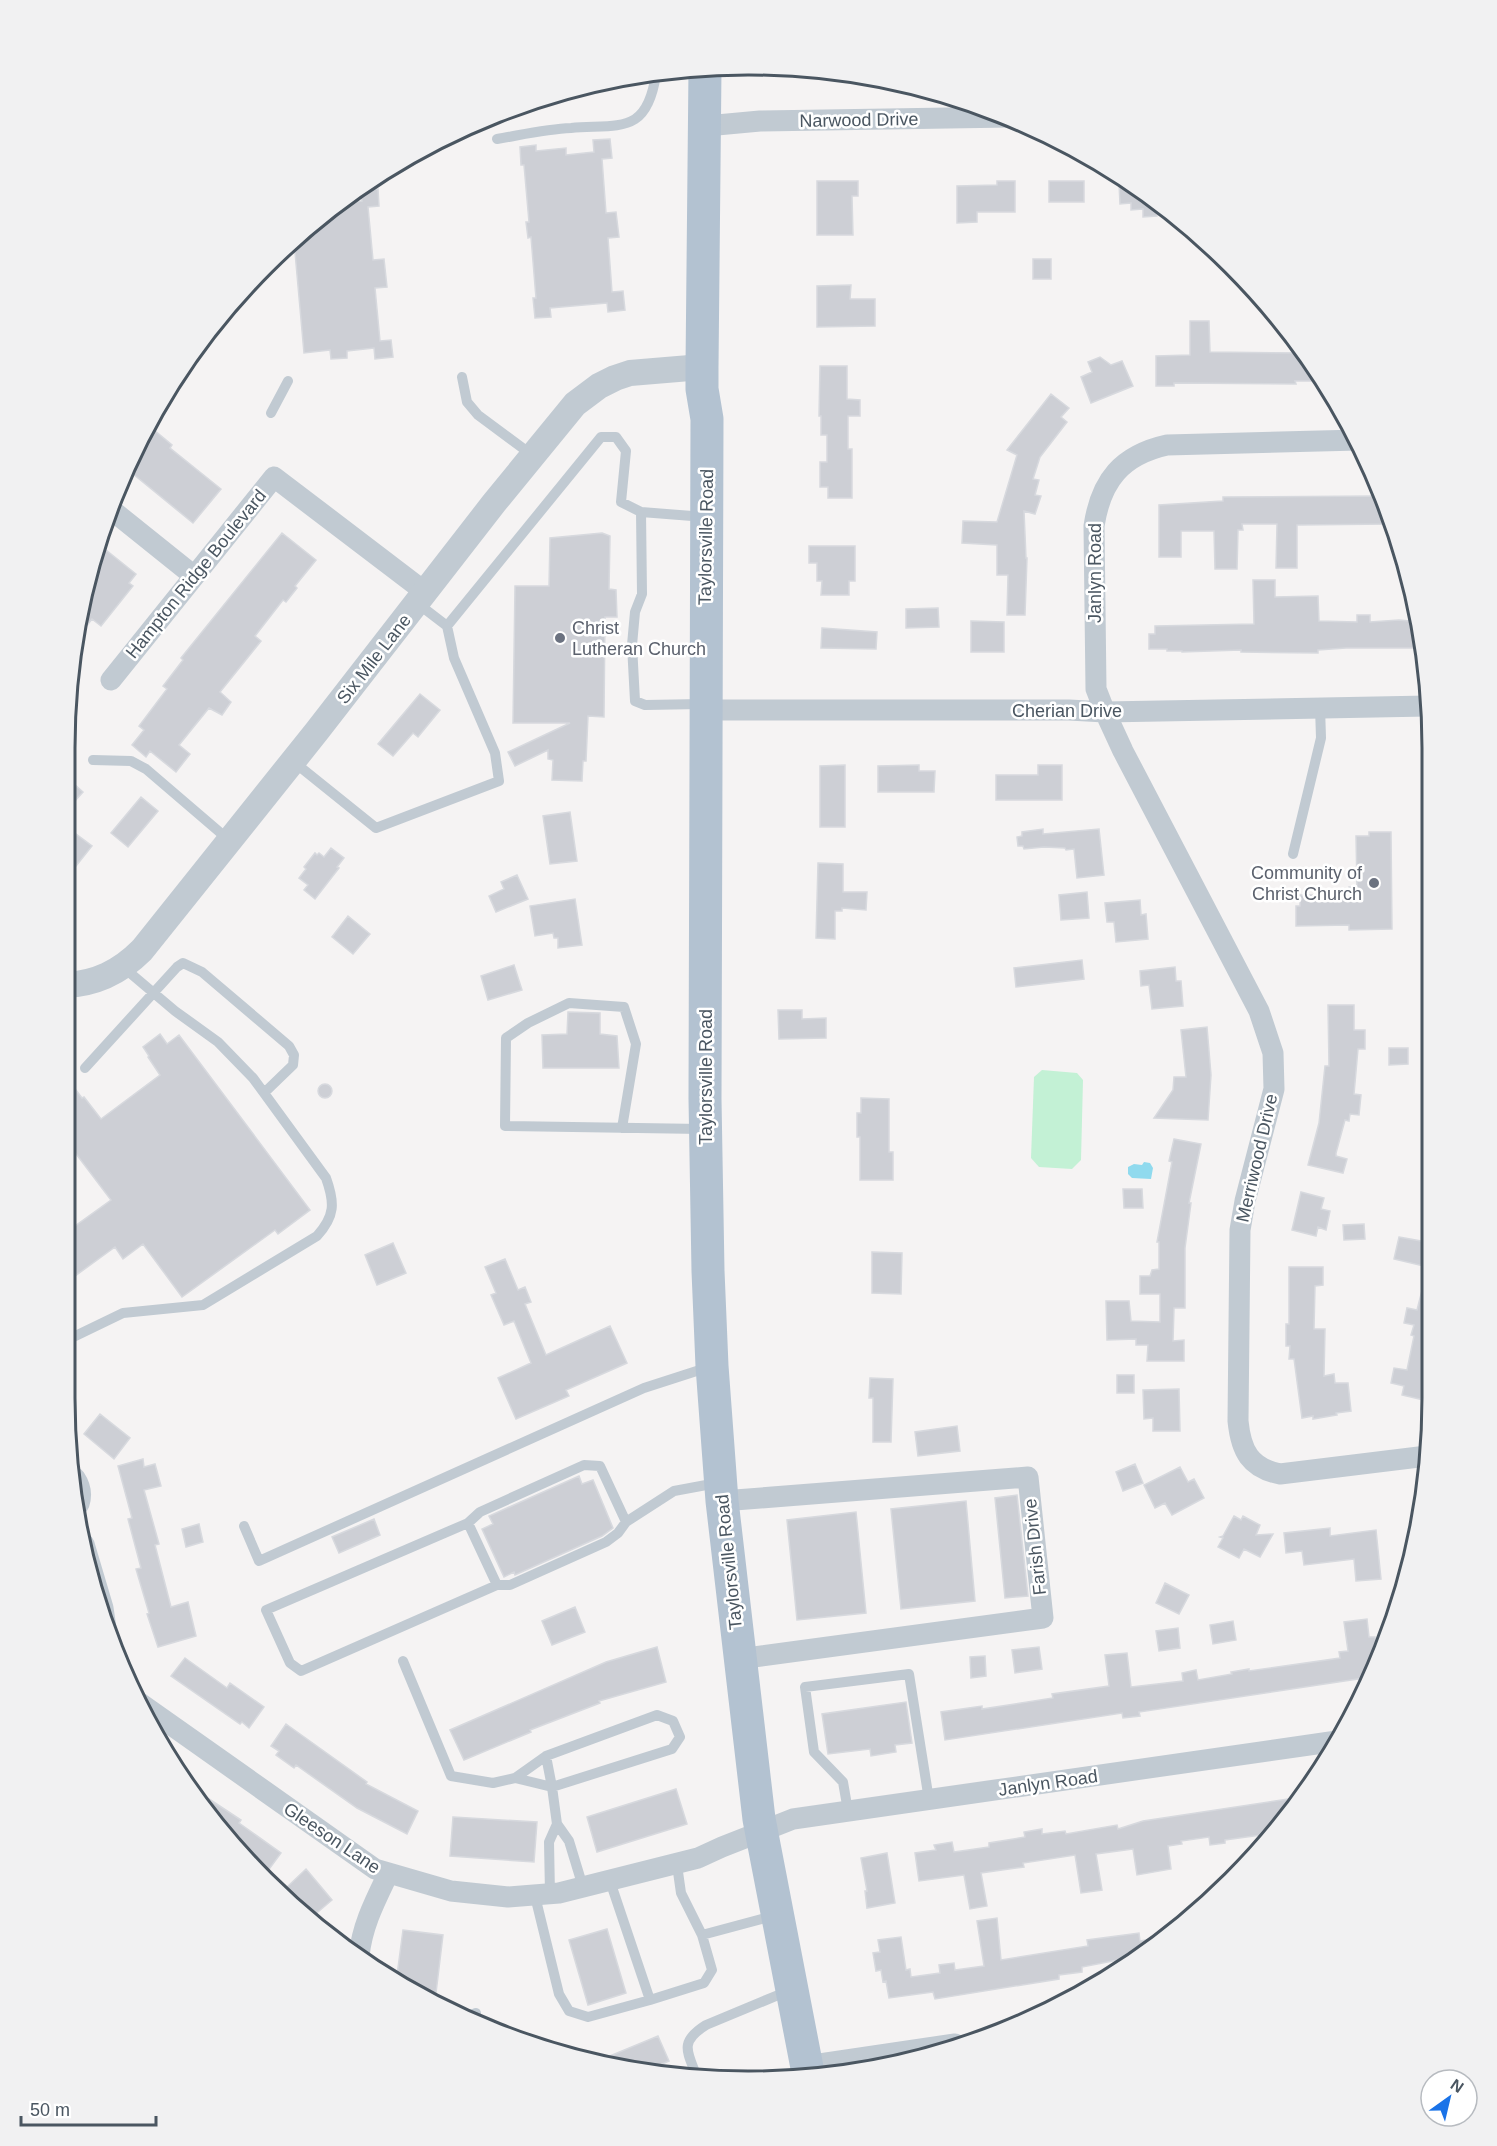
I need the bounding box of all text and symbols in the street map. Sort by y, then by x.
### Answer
street label: Narwood Drive [799,109,919,131]
street label: Taylorsville Road [695,469,717,605]
street label: Hampton Ridge Boulevard [122,486,270,662]
street label: Janlyn Road [1085,523,1105,623]
street label: Six Mile Lane [333,610,415,708]
place label: Christ Lutheran Church [572,618,706,659]
marker: Christ Lutheran Church [553,631,567,645]
street label: Cherian Drive [1012,701,1122,721]
place label: Community of Christ Church [1251,863,1363,904]
marker: Community of Christ Church [1367,876,1381,890]
street label: Taylorsville Road [696,1009,716,1145]
street label: Merriwood Drive [1233,1092,1281,1224]
street label: Taylorsville Road [712,1493,746,1631]
street label: Farish Drive [1020,1498,1050,1596]
street label: Janlyn Road [997,1766,1099,1800]
street label: Gleeson Lane [280,1798,384,1878]
north arrow [1419,2068,1479,2128]
text: N [1448,2076,1467,2096]
scale bar [21,2089,156,2127]
text: 50 m [30,2100,70,2120]

